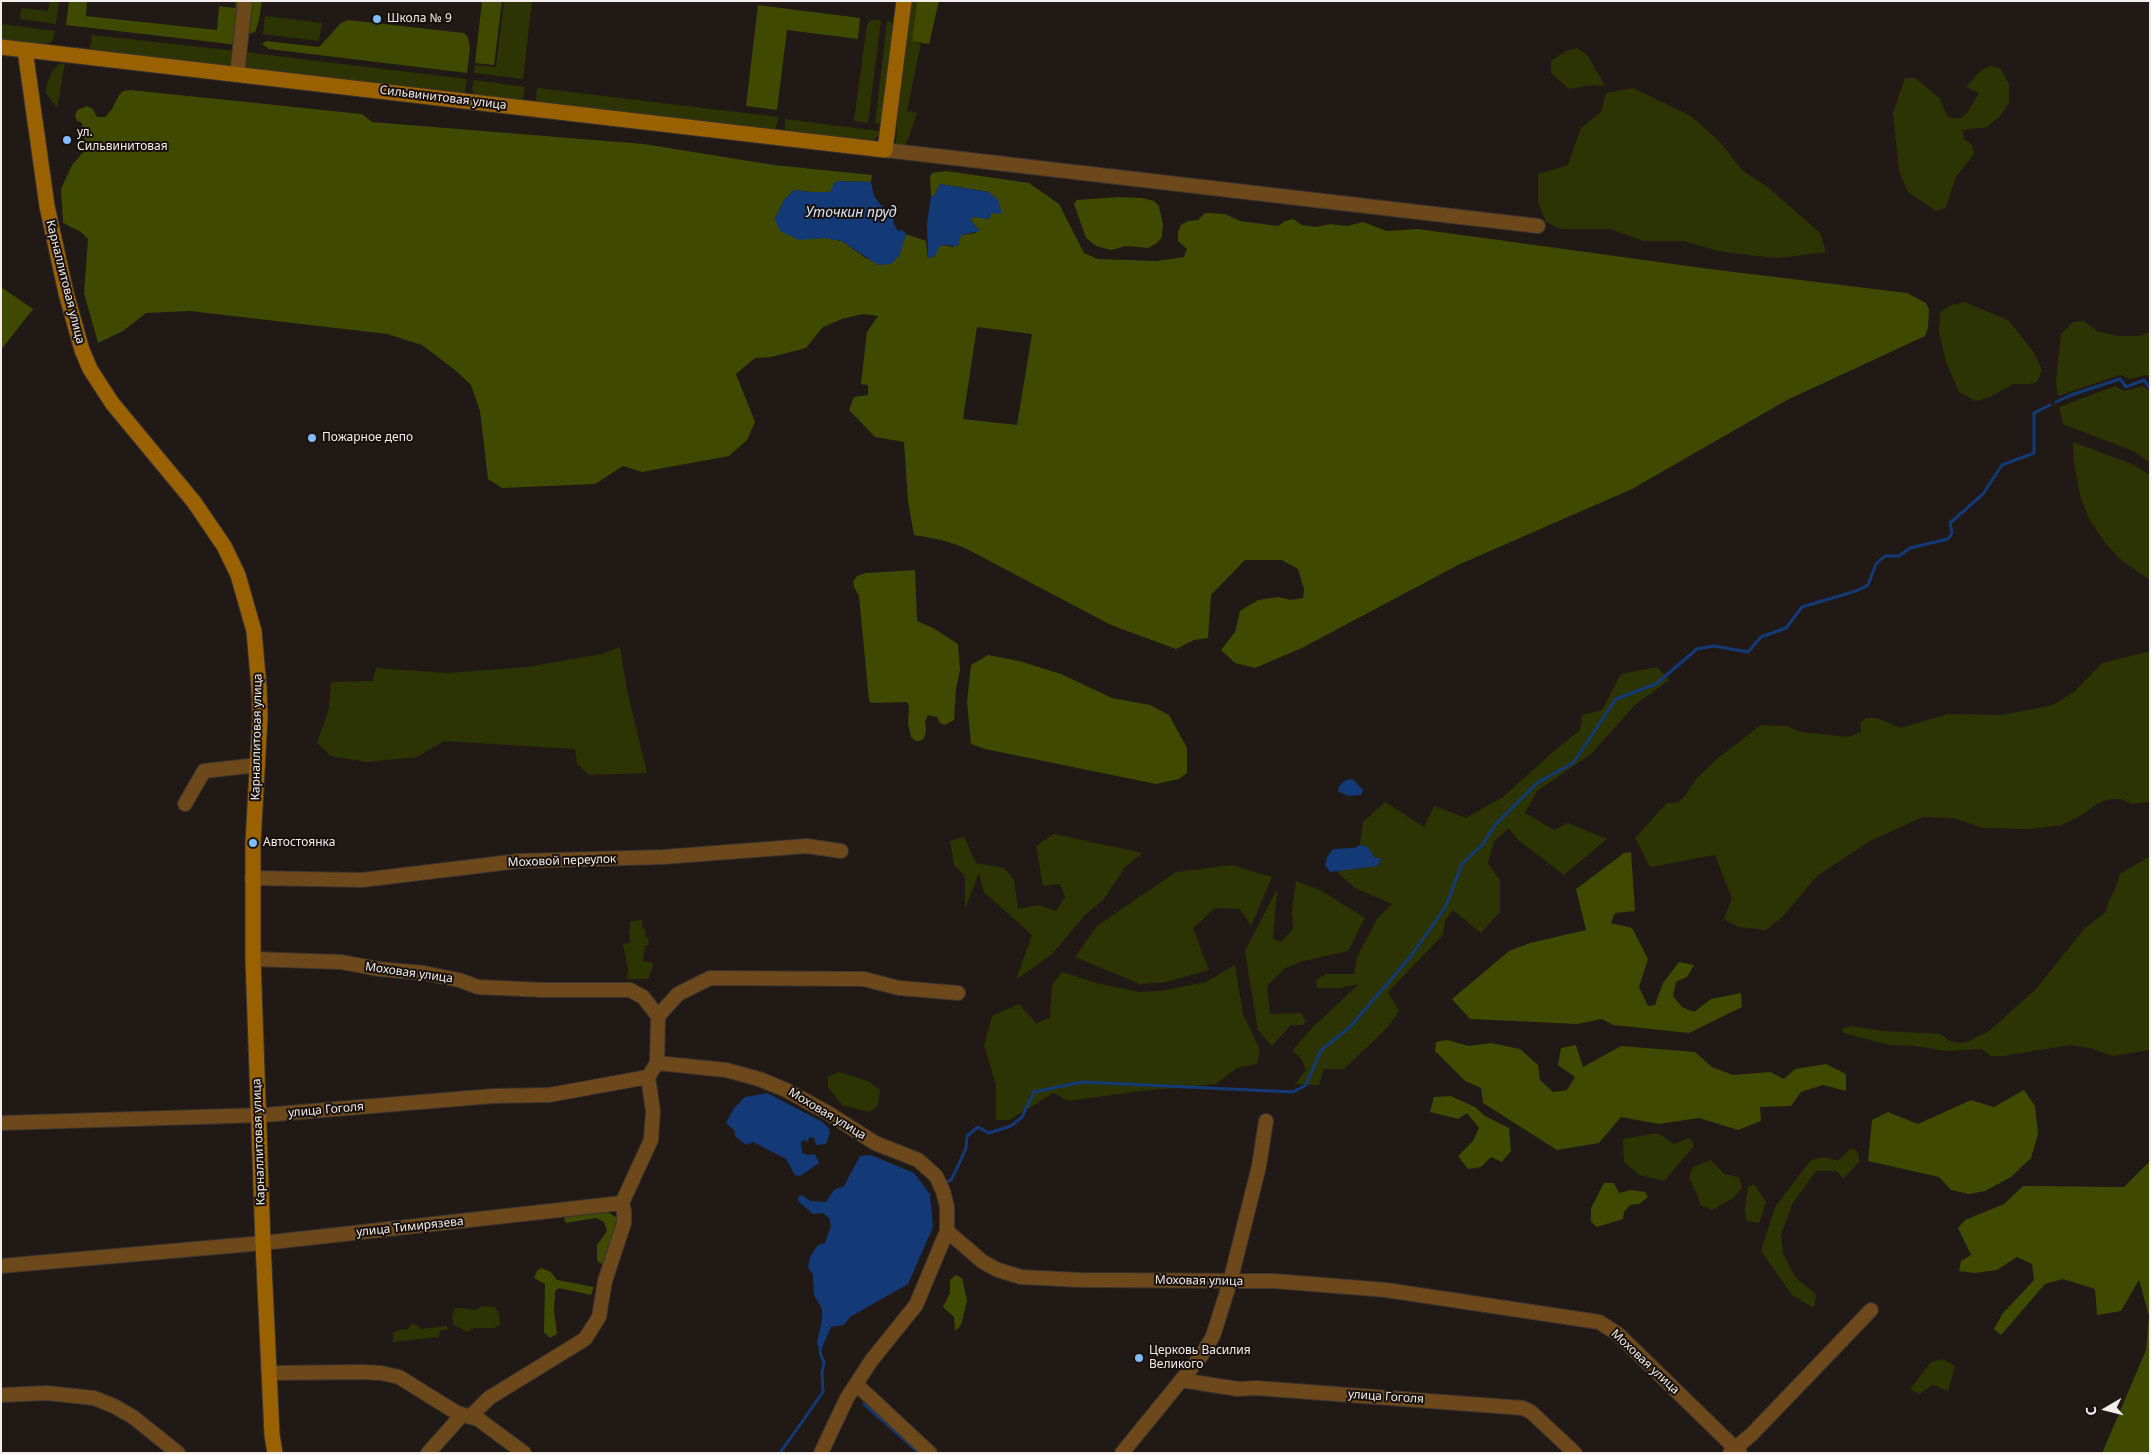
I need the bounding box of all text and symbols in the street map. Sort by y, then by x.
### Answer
place label: Школа № 9 [387,12,452,26]
marker: Школа № 9 [371,13,383,25]
street label: Сильвинитовая улица [379,83,507,113]
place label: ул. Сильвинитовая [77,126,168,154]
marker: ул. Сильвинитовая [61,134,73,146]
water label: Уточкин пруд [805,205,897,221]
street label: Карналлитовая улица [43,219,87,345]
place label: Пожарное депо [322,431,413,445]
marker: Пожарное депо [306,432,318,444]
street label: Карналлитовая улица [249,673,265,801]
place label: Автостоянка [263,836,335,850]
marker: Автостоянка [247,837,259,849]
street label: Моховой переулок [507,852,617,870]
street label: Моховая улица [364,960,454,986]
street label: Карналлитовая улица [250,1078,268,1206]
street label: Моховая улица [785,1085,869,1143]
street label: улица Гоголя [287,1100,365,1120]
street label: улица Тимирязева [356,1214,464,1240]
street label: Моховая улица [1155,1273,1243,1289]
street label: Моховая улица [1608,1327,1682,1397]
place label: Церковь Василия Великого [1149,1344,1251,1372]
marker: Церковь Василия Великого [1133,1352,1145,1364]
north arrow [2081,1384,2131,1434]
street label: улица Гоголя [1348,1387,1424,1407]
text: С [2081,1405,2101,1417]

